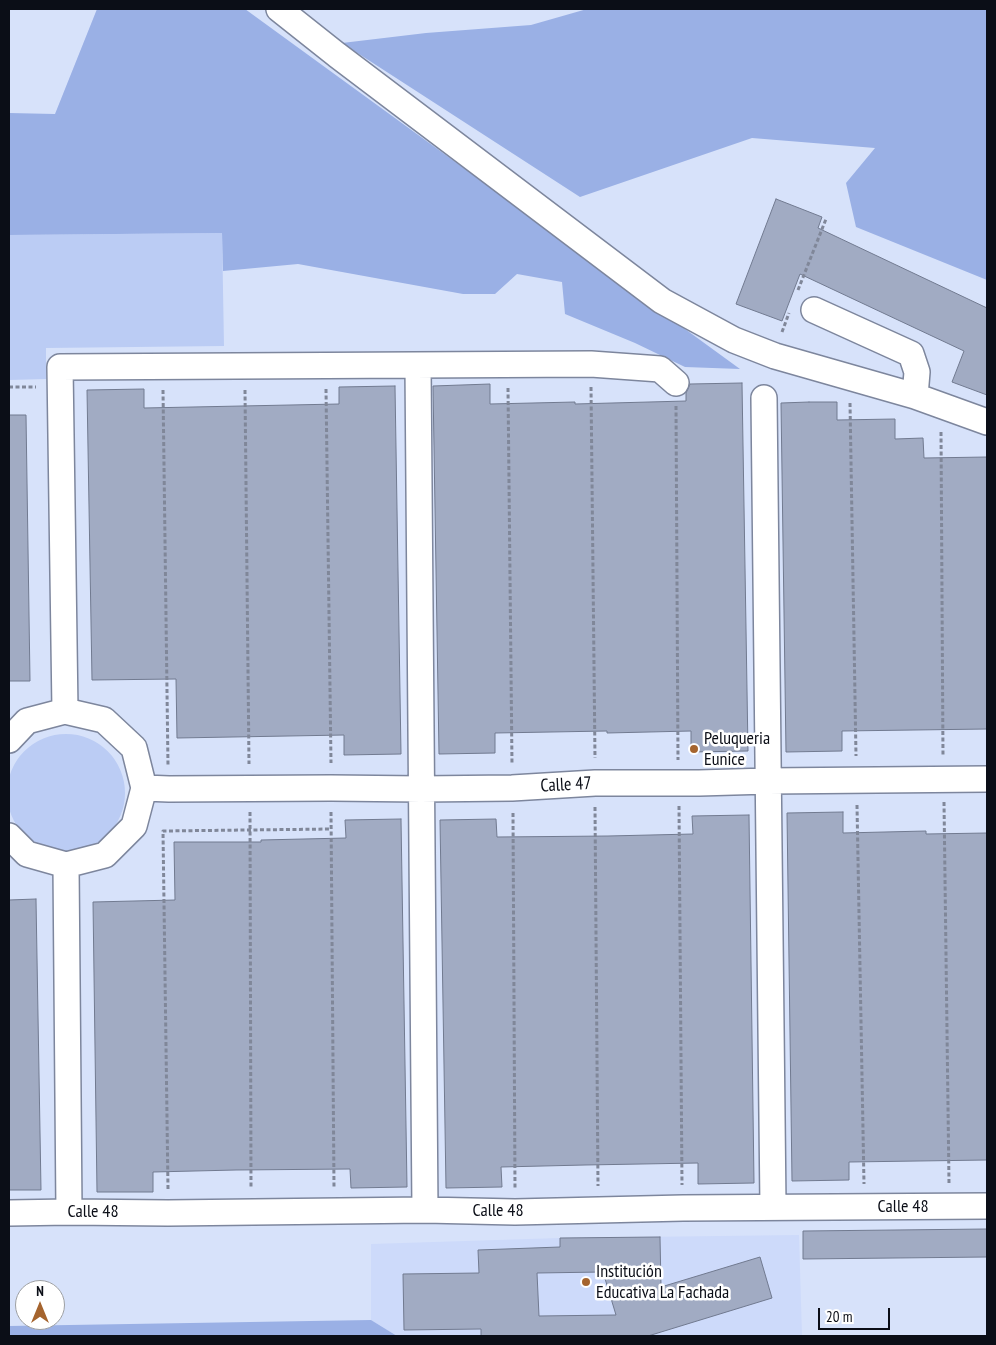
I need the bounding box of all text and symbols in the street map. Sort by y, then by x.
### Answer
place label: Peluqueria Eunice [704,728,770,771]
marker: Peluqueria Eunice [688,743,700,755]
street label: Calle 47 [540,773,592,797]
street label: Calle 48 [877,1196,929,1218]
street label: Calle 48 [472,1200,524,1222]
street label: Calle 48 [67,1201,119,1223]
place label: Institución Educativa La Fachada [596,1261,729,1304]
marker: Institución Educativa La Fachada [580,1276,592,1288]
north arrow [15,1280,65,1330]
text: N [36,1282,44,1300]
scale bar [821,1298,894,1330]
text: 20 m [826,1307,852,1326]

